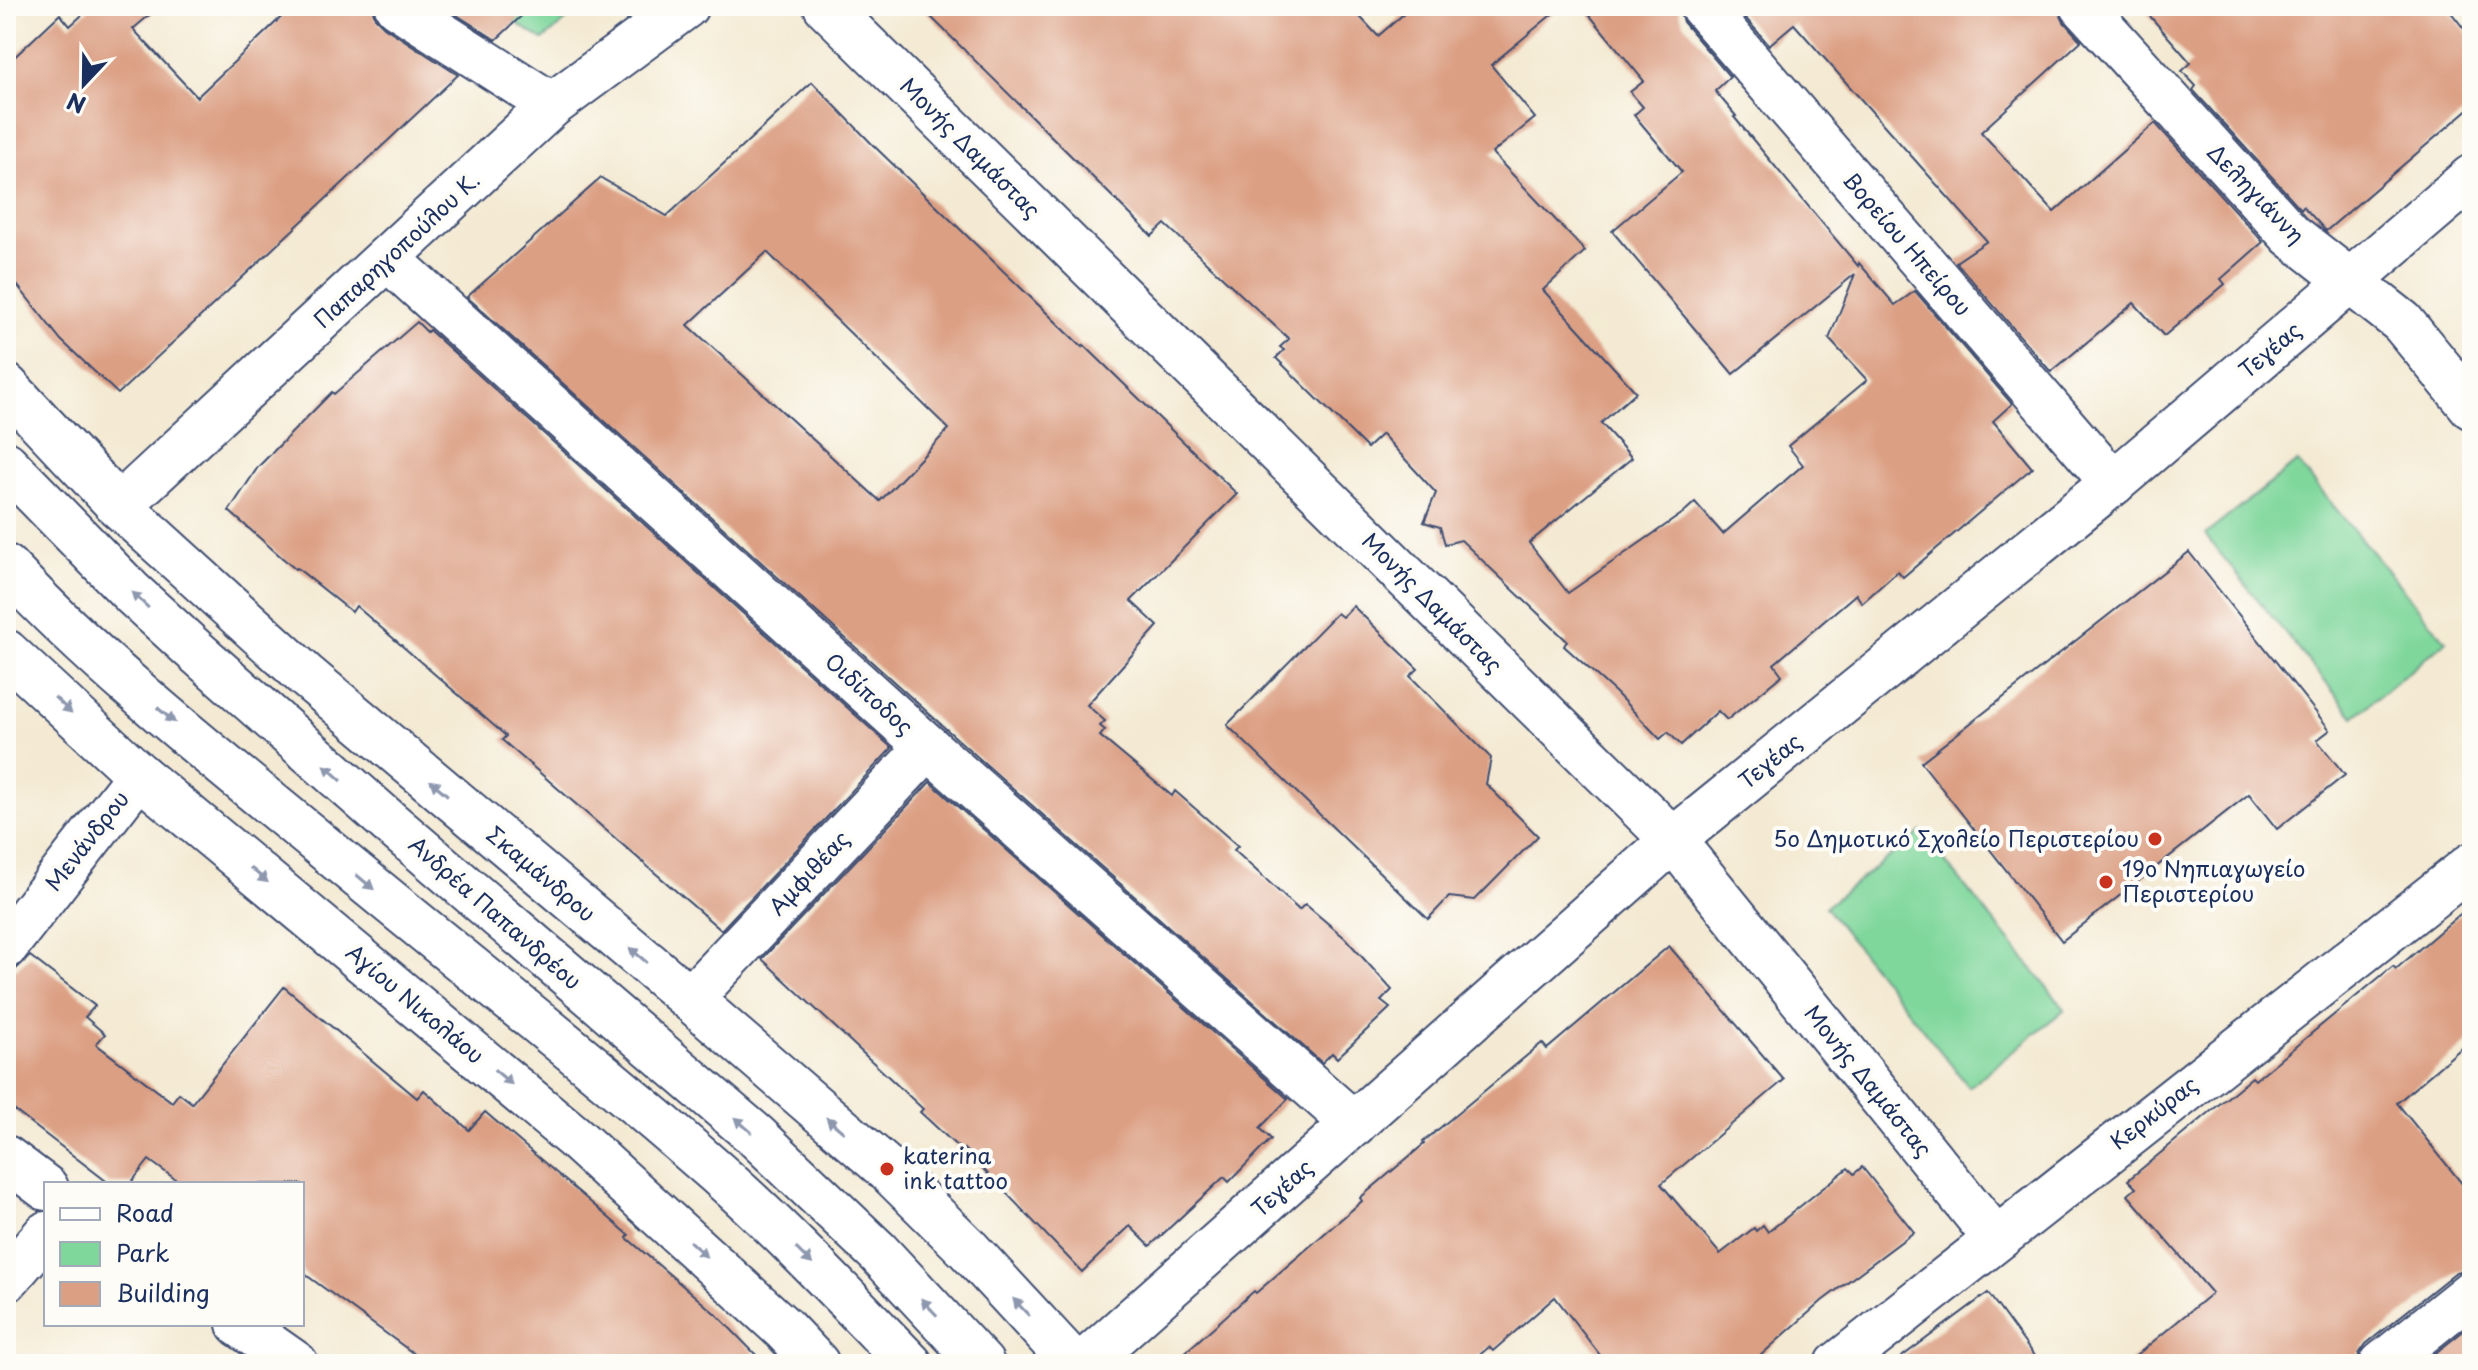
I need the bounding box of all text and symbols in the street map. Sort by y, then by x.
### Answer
north arrow [44,44,124,124]
street label: Μονής Δαμάστας [893,69,1049,225]
text: N [62,85,90,122]
street label: Δεληγιάννη [2201,136,2313,250]
street label: Παπαρηγοπούλου Κ. [306,163,486,335]
street label: Βορείου Ηπείρου [1836,164,1980,322]
street label: Τεγέας [2231,313,2308,385]
street label: Μονής Δαμάστας [1355,524,1511,680]
one-way arrow [131,591,150,609]
street label: Οιδίποδος [818,644,922,742]
one-way arrow [53,696,72,714]
one-way arrow [155,706,175,723]
street label: Τεγέας [1730,724,1808,796]
one-way arrow [324,765,343,783]
one-way arrow [429,780,449,797]
street label: Μενάνδρου [36,783,136,897]
street label: Σκαμάνδρου [480,817,604,928]
place label: 5ο Δημοτικό Σχολείο Περιστερίου [1773,821,2139,854]
street label: Αμφιθέας [760,822,856,922]
street label: Ανδρέα Παπανδρέου [402,827,590,996]
marker: 5ο Δημοτικό Σχολείο Περιστερίου [2146,830,2164,848]
place label: 19ο Νηπιαγωγείο Περιστερίου [2122,851,2305,909]
one-way arrow [249,866,269,883]
one-way arrow [355,873,375,890]
marker: 19ο Νηπιαγωγείο Περιστερίου [2097,873,2115,891]
street label: Αγίου Νικολάου [340,935,492,1071]
one-way arrow [628,947,648,964]
street label: Μονής Δαμάστας [1797,997,1941,1163]
street label: Κερκύρας [2102,1067,2204,1157]
one-way arrow [492,1068,512,1085]
one-way arrow [826,1116,845,1134]
one-way arrow [733,1117,753,1135]
place label: katerina ink tattoo [903,1138,1008,1196]
street label: Τεγέας [1243,1150,1319,1224]
marker: katerina ink tattoo [878,1160,896,1178]
legend [44,1182,304,1326]
text: Road [116,1194,174,1230]
text: Park [116,1234,170,1270]
one-way arrow [688,1239,707,1257]
one-way arrow [794,1246,813,1264]
text: Building [116,1274,210,1310]
one-way arrow [921,1297,939,1316]
one-way arrow [1012,1297,1030,1316]

